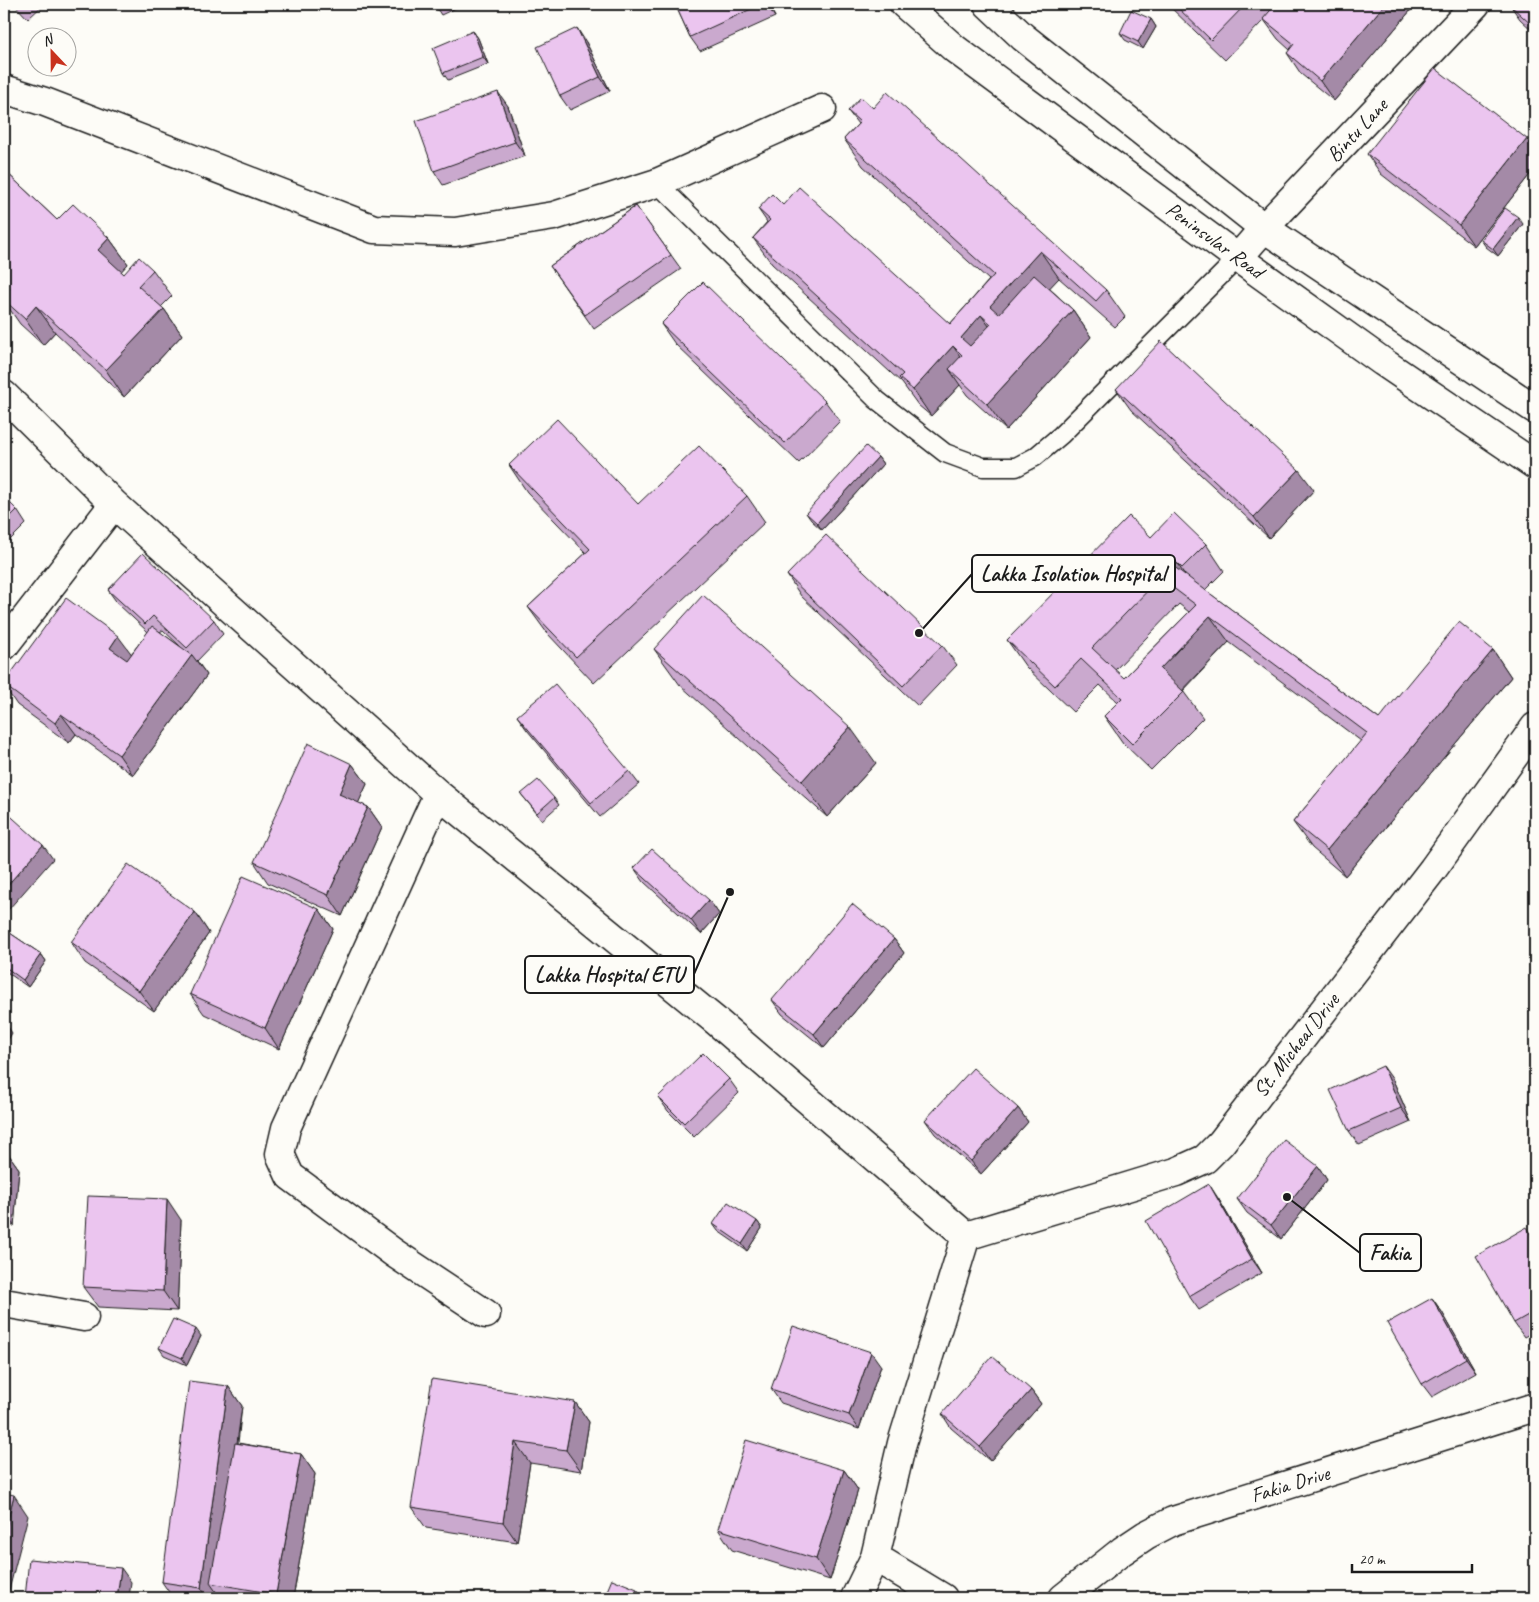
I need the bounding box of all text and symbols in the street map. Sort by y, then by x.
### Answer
north arrow [28,28,78,78]
text: N [40,30,57,50]
street label: Bintu Lane [1321,91,1395,167]
street label: Peninsular Road [1161,196,1271,286]
callout: Lakka Isolation Hospital [972,555,1175,592]
text: Lakka Isolation Hospital [981,560,1169,588]
callout: Lakka Hospital ETU [525,956,694,993]
text: Lakka Hospital ETU [535,961,688,989]
street label: St. Micheal Drive [1247,987,1345,1102]
callout: Fakia [1360,1234,1421,1271]
text: Fakia [1369,1239,1412,1267]
street label: Fakia Drive [1248,1459,1334,1508]
scale bar [1352,1542,1472,1574]
text: 20 m [1359,1550,1386,1569]

